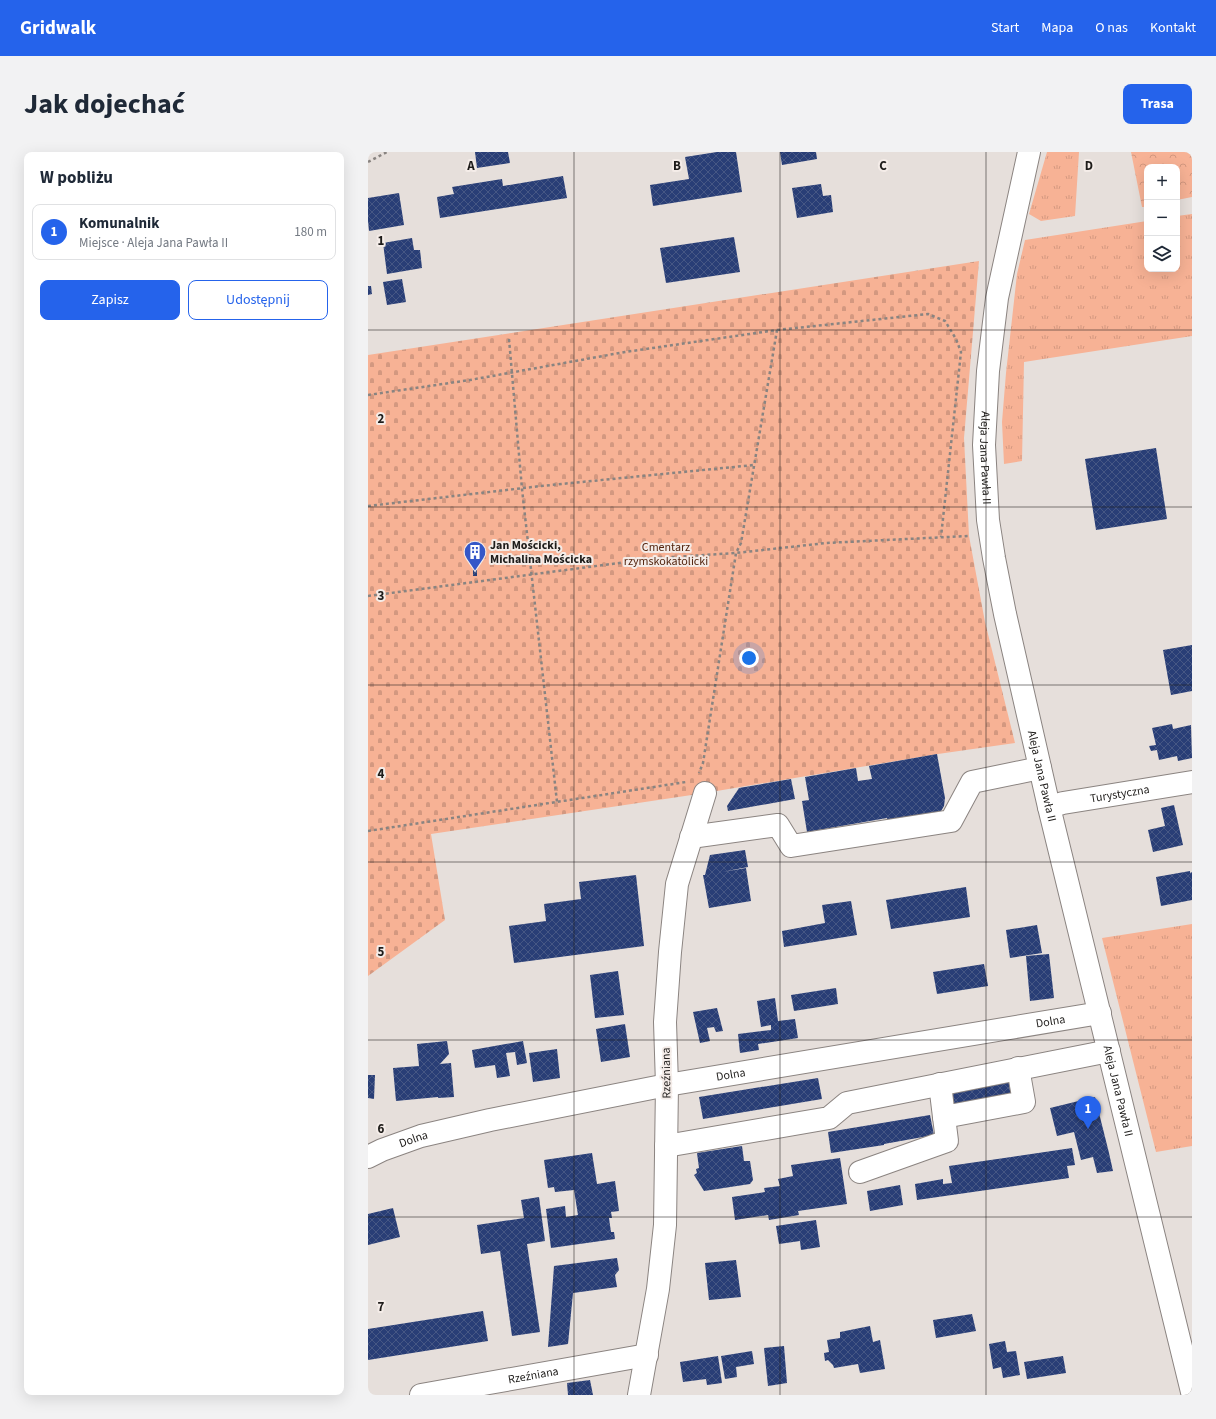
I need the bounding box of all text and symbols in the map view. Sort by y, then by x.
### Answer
text: Gridwalk [20,15,96,42]
text: Start [991,18,1019,38]
text: Mapa [1041,18,1073,38]
text: O nas [1095,18,1128,38]
text: Kontakt [1150,18,1196,38]
text: Jak dojechać [24,84,185,124]
button: Trasa [1123,84,1192,124]
text: A [466,157,475,175]
text: B [673,157,681,175]
text: C [879,157,887,175]
text: D [1085,157,1093,175]
map controls [1144,164,1180,272]
button: + [1144,164,1180,200]
text: W pobliżu [40,166,113,190]
button: − [1144,200,1180,236]
text: Komunalnik [79,213,159,234]
text: 1 [51,223,57,241]
text: 180 m [294,223,327,241]
text: 1 [378,232,385,250]
text: Miejsce · Aleja Jana Pawła II [79,234,228,252]
button: layers [1144,236,1180,272]
button: Zapisz [40,280,180,320]
button: Udostępnij [188,280,328,320]
text: 2 [378,410,385,428]
street label: Aleja Jana Pawła II [975,411,995,505]
place label: Jan Mościcki, Michalina Mościcka [490,537,592,568]
building icon: Jan Mościcki, Michalina Mościcka [462,539,488,572]
park label: Cmentarz rzymskokatolicki [624,539,708,570]
text: 3 [378,587,385,605]
your location [739,648,759,668]
street label: Aleja Jana Pawła II [1023,729,1060,824]
text: 4 [378,765,385,783]
street label: Turystyczna [1089,781,1151,807]
text: 5 [378,943,385,961]
street label: Dolna [1034,1011,1066,1033]
street label: Aleja Jana Pawła II [1099,1044,1137,1138]
street label: Rzeźniana [658,1047,675,1099]
street label: Dolna [715,1064,747,1086]
pin: 1 [1075,1096,1101,1129]
text: 6 [378,1120,385,1138]
street label: Dolna [397,1127,430,1152]
text: 7 [378,1298,385,1316]
street label: Rzeźniana [507,1363,560,1388]

